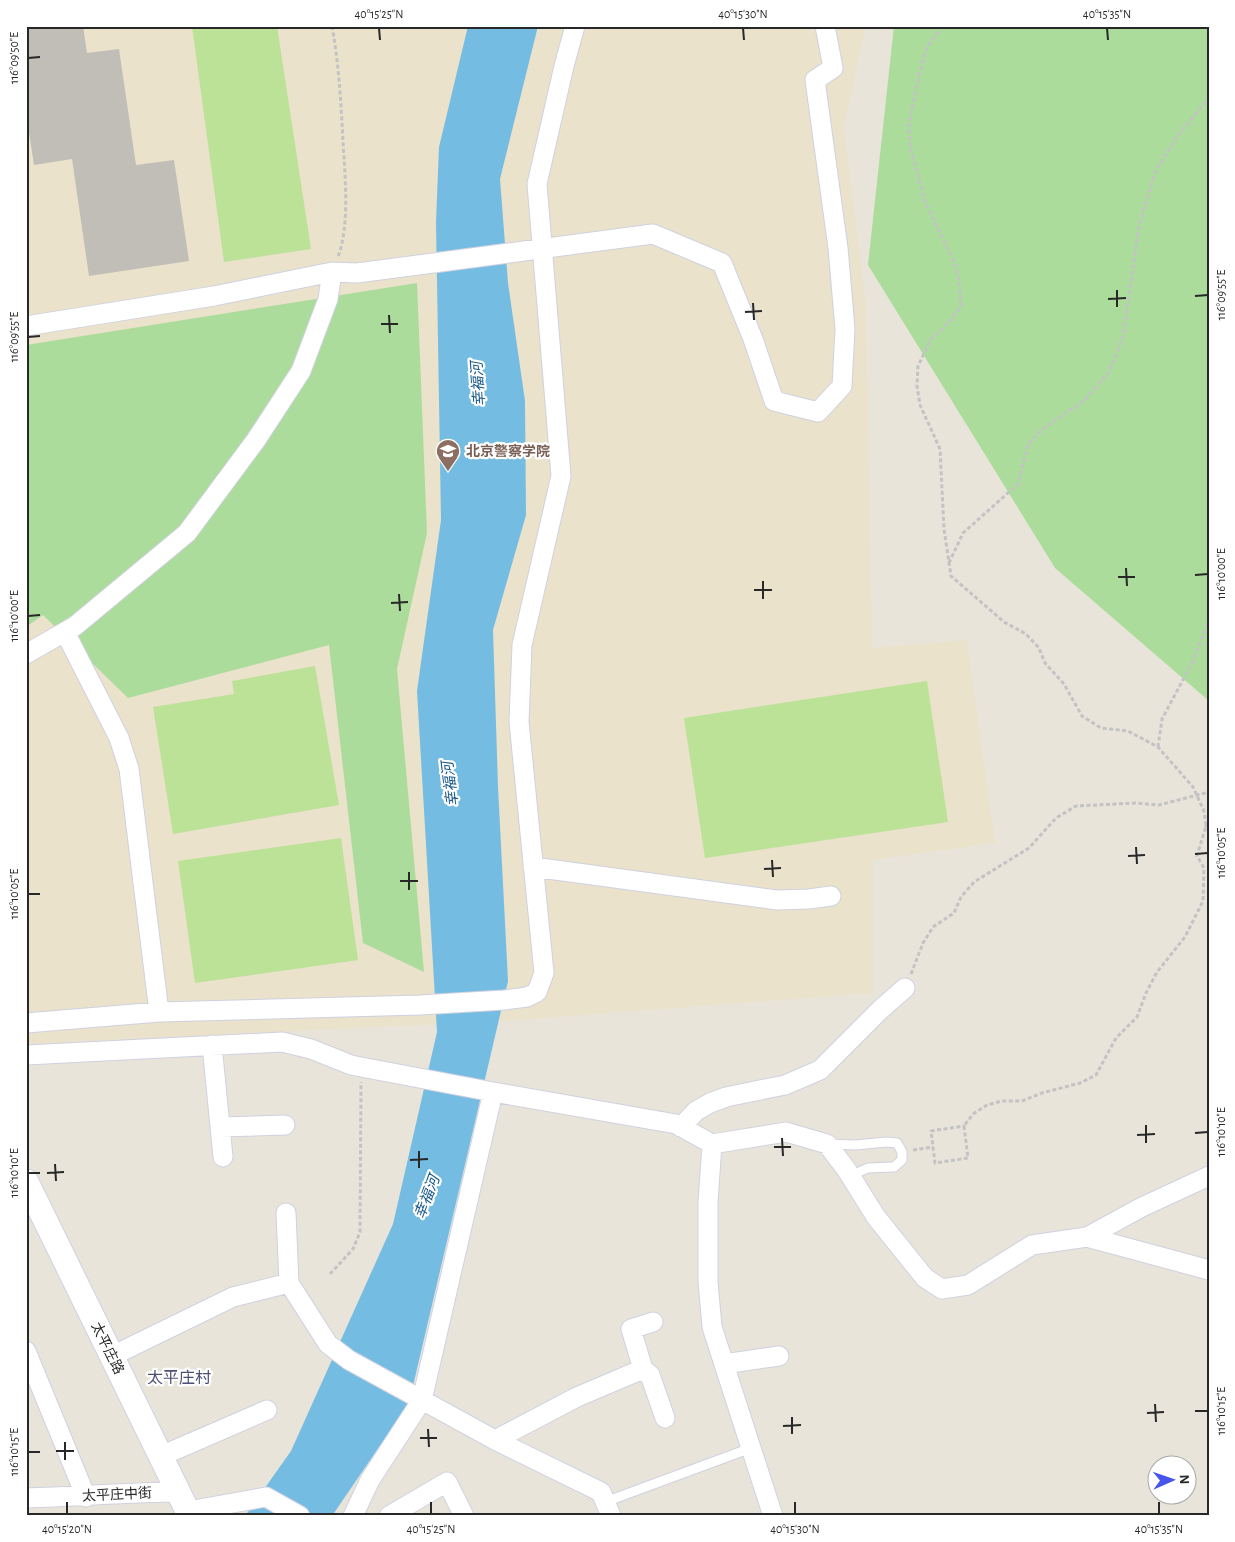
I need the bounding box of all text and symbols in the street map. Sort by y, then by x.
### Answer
text: 40°15'25"N [355,8,403,20]
text: 40°15'30"N [718,8,768,20]
text: 40°15'35"N [1083,8,1131,20]
text: 116°09'50"E [8,32,20,84]
text: 116°09'55"E [1215,270,1227,320]
text: 116°09'55"E [8,312,20,362]
water label: 幸福河 [468,358,488,407]
school or university icon: 北京警察学院 [435,438,461,472]
place label: 北京警察学院 [466,443,550,459]
text: 116°10'00"E [1215,548,1227,600]
text: 116°10'00"E [8,590,20,642]
water label: 幸福河 [439,758,461,807]
text: 116°10'05"E [1215,828,1227,878]
text: 116°10'05"E [8,869,20,919]
text: 116°10'10"E [1215,1107,1227,1157]
text: 116°10'10"E [8,1148,20,1198]
water label: 幸福河 [411,1170,444,1221]
street label: 太平庄路 [89,1320,127,1377]
district label: 太平庄村 [147,1369,211,1386]
text: 116°10'15"E [1215,1387,1227,1435]
text: 116°10'15"E [8,1428,20,1476]
north arrow [1148,1454,1198,1504]
text: N [1177,1474,1191,1485]
street label: 太平庄中街 [82,1485,152,1504]
text: 40°15'20"N [42,1523,92,1535]
text: 40°15'25"N [407,1523,455,1535]
text: 40°15'30"N [770,1523,820,1535]
text: 40°15'35"N [1135,1523,1183,1535]

